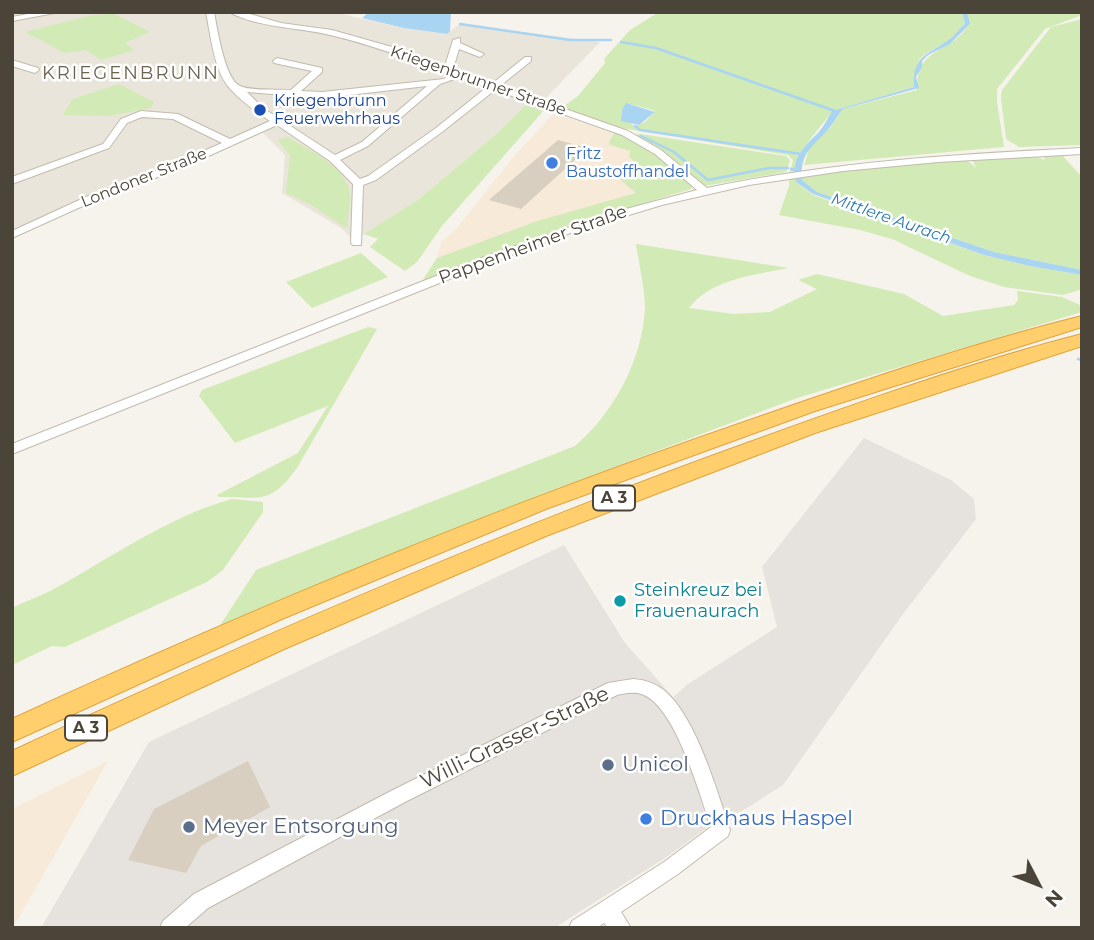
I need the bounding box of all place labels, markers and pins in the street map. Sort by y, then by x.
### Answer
place label: Kriegenbrunn Feuerwehrhaus [274,91,400,129]
marker: Kriegenbrunn Feuerwehrhaus [252,102,268,118]
place label: Fritz Baustoffhandel [566,144,689,182]
marker: Fritz Baustoffhandel [544,155,560,171]
place label: Steinkreuz bei Frauenaurach [634,580,762,622]
marker: Steinkreuz bei Frauenaurach [612,593,628,609]
place label: Unicol [622,752,689,778]
marker: Unicol [600,757,616,773]
place label: Druckhaus Haspel [660,806,853,832]
marker: Druckhaus Haspel [638,811,654,827]
place label: Meyer Entsorgung [203,814,399,840]
marker: Meyer Entsorgung [181,819,197,835]

